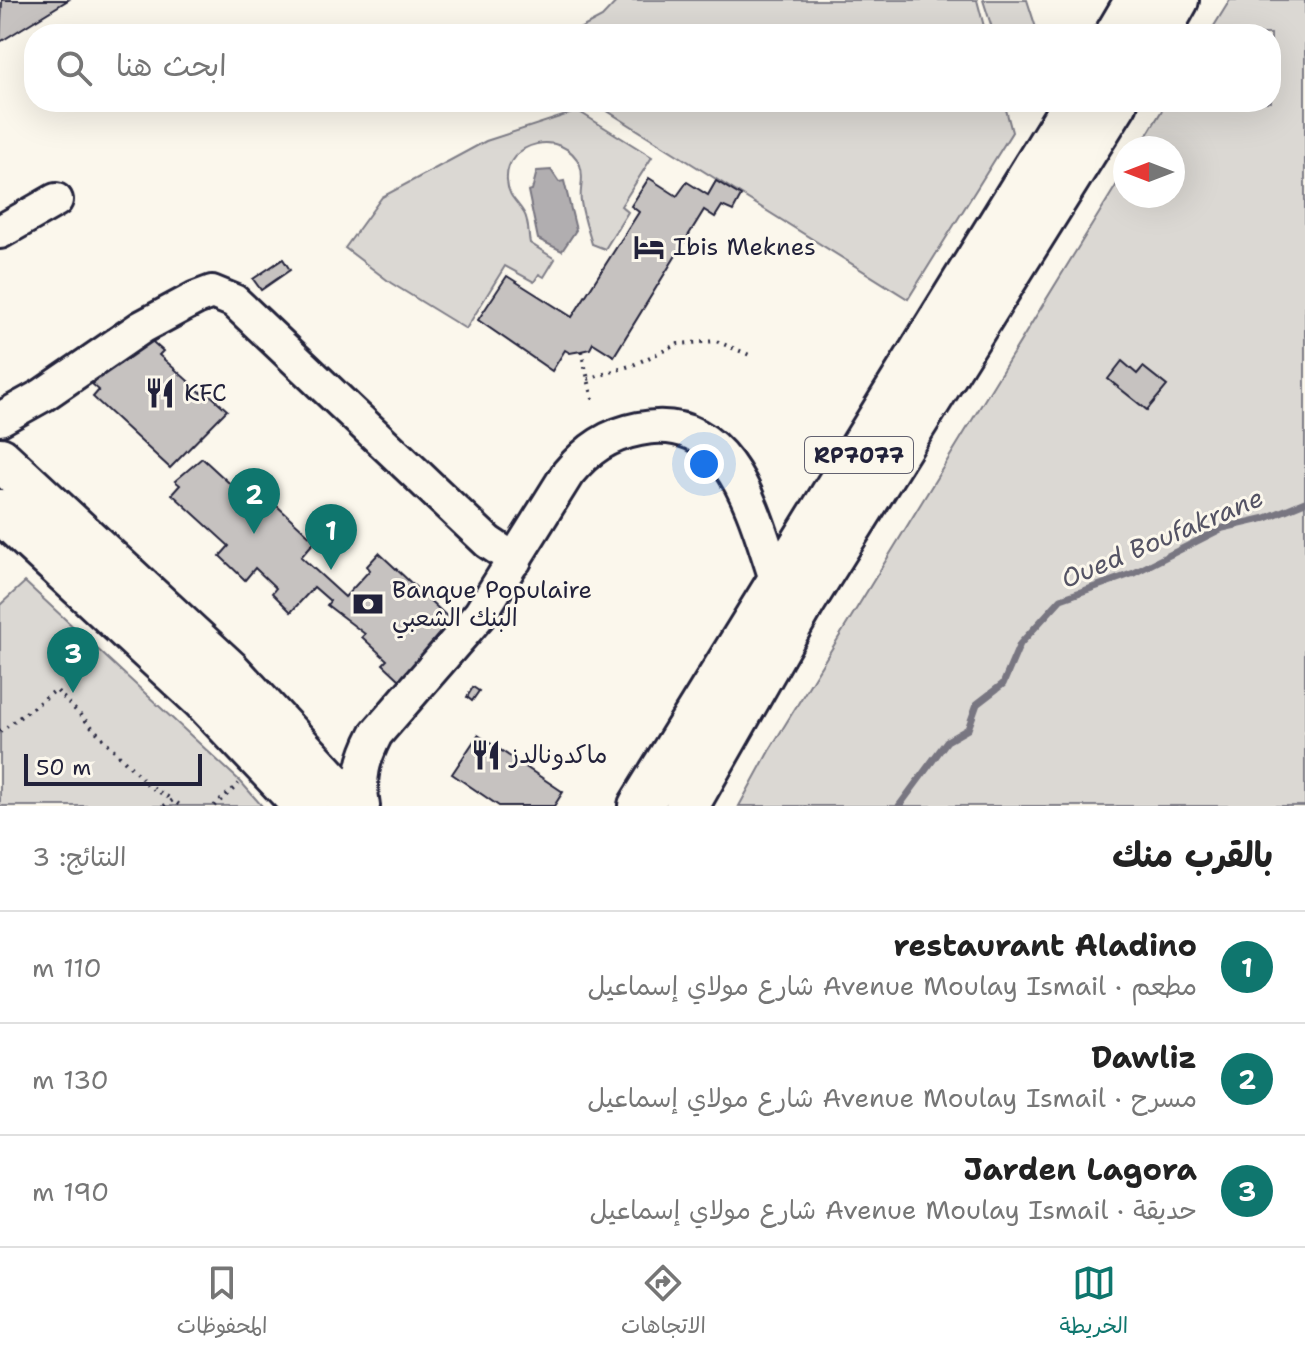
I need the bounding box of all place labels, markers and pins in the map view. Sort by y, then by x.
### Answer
hotel icon: Ibis Meknes [632,230,666,264]
place label: Ibis Meknes [673,231,816,263]
restaurant icon: KFC [143,376,177,410]
place label: KFC [184,377,227,409]
pin: 2 [228,468,280,534]
pin: 1 [305,504,357,570]
place label: Banque Populaire البنك الشعبي [392,574,592,639]
bank icon: Banque Populaire البنك الشعبي [351,587,385,621]
pin: 3 [47,627,99,693]
restaurant icon: ماكدونالدز [469,738,503,772]
place label: ماكدونالدز [508,739,607,771]

